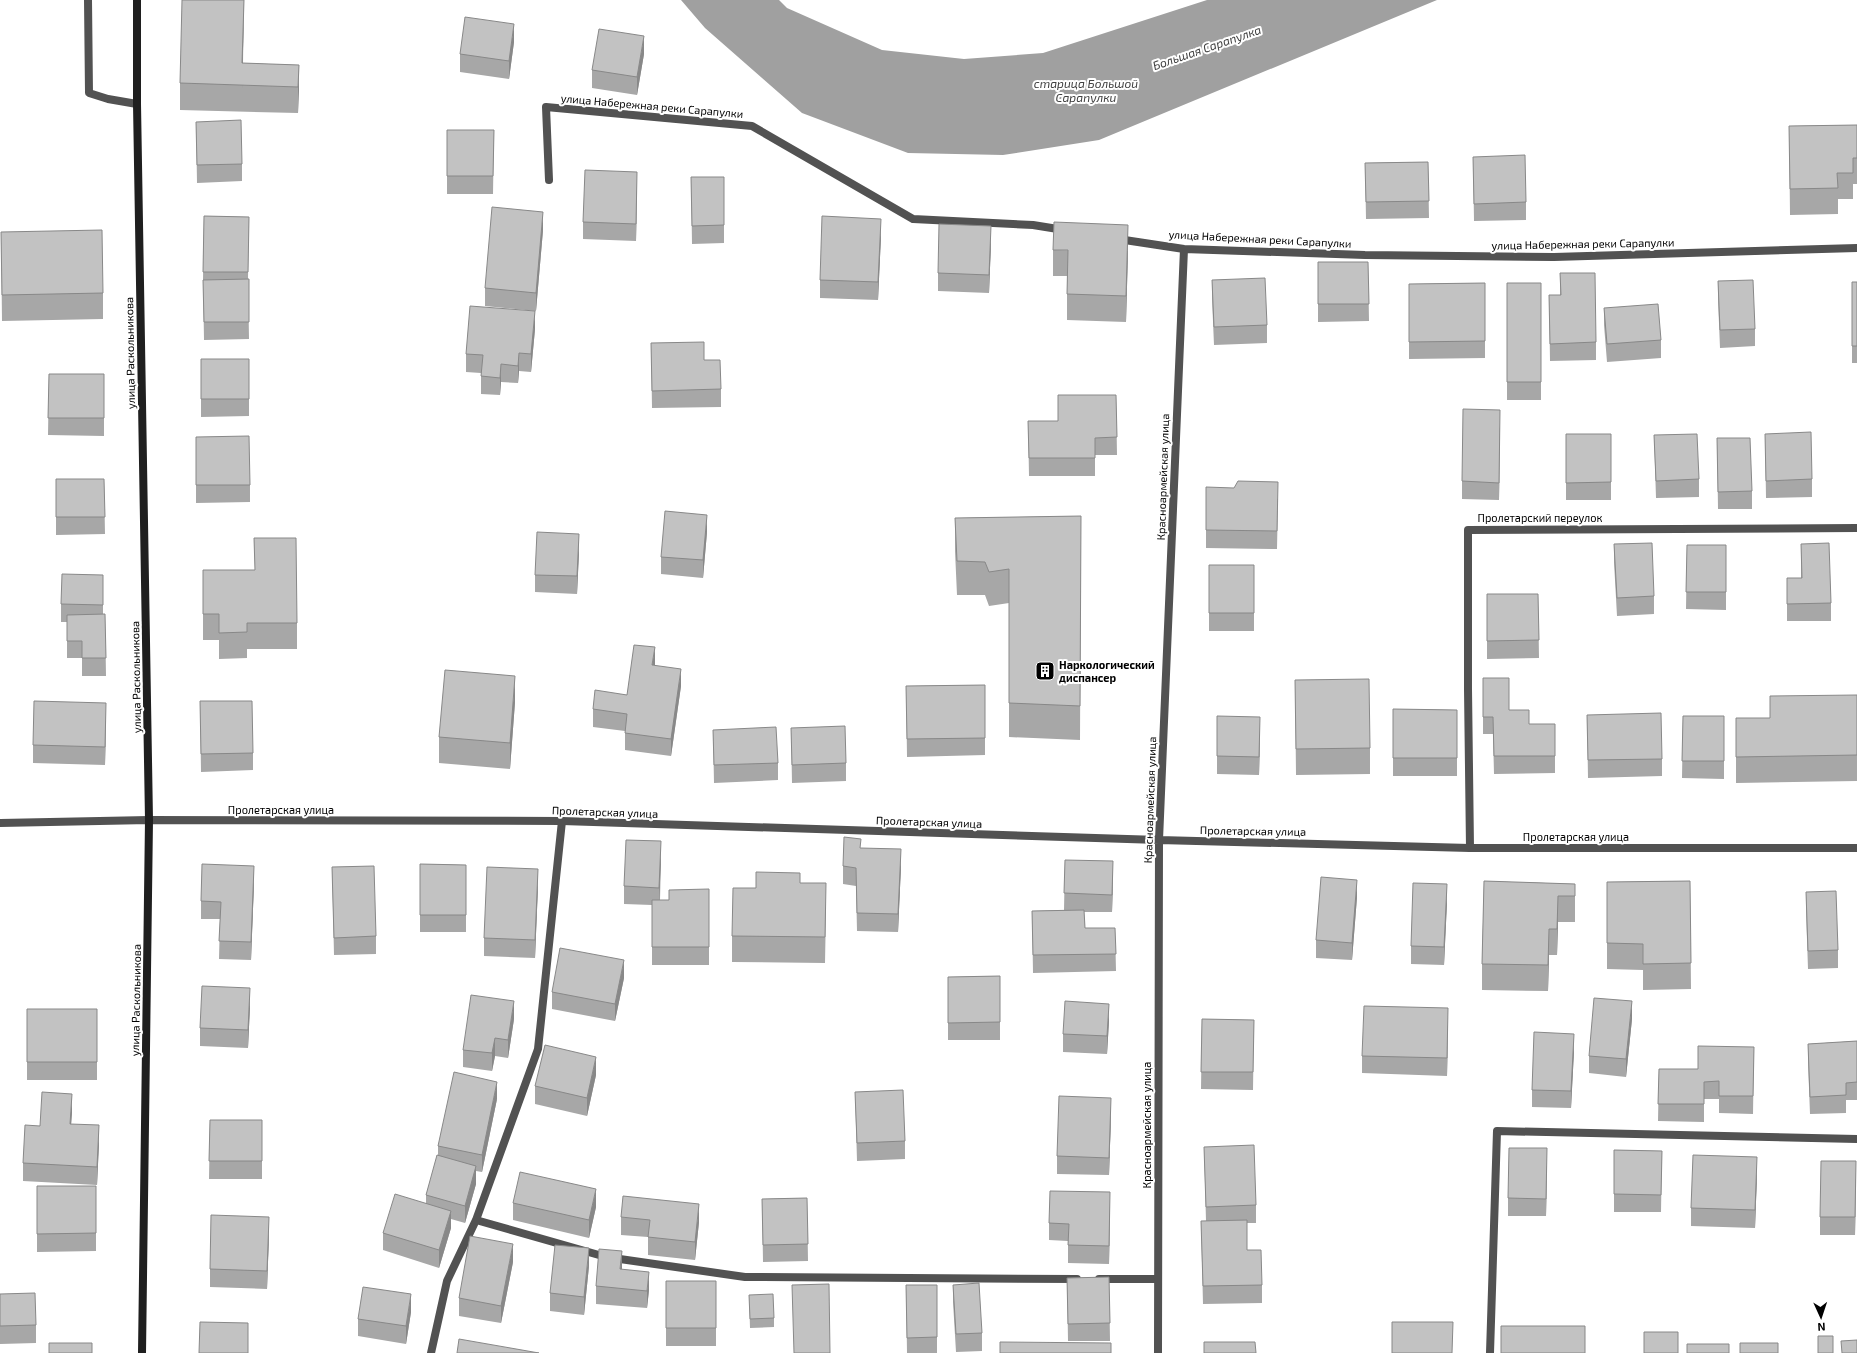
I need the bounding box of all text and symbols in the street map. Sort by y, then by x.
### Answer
water label: Большая Сарапулка [1151,22,1263,72]
water label: старица Большой Сарапулки [1034,76,1138,104]
street label: улица Набережная реки Сарапулки [560,91,744,121]
street label: улица Набережная реки Сарапулки [1168,227,1352,251]
street label: улица Набережная реки Сарапулки [1491,235,1675,253]
street label: улица Раскольникова [122,297,138,409]
street label: Красноармейская улица [1154,413,1172,541]
street label: Пролетарский переулок [1478,511,1603,525]
street label: улица Раскольникова [128,621,144,733]
place label: Наркологический диспансер [1059,658,1155,684]
building icon: Наркологический диспансер [1034,660,1056,682]
street label: Красноармейская улица [1141,736,1159,864]
street label: Пролетарская улица [228,803,334,817]
street label: Пролетарская улица [552,803,658,821]
street label: Пролетарская улица [876,813,982,831]
street label: Пролетарская улица [1200,823,1306,839]
street label: Пролетарская улица [1523,830,1629,844]
street label: улица Раскольникова [128,944,144,1056]
street label: Красноармейская улица [1140,1062,1154,1188]
north arrow [1801,1297,1841,1337]
text: N [1817,1321,1826,1334]

